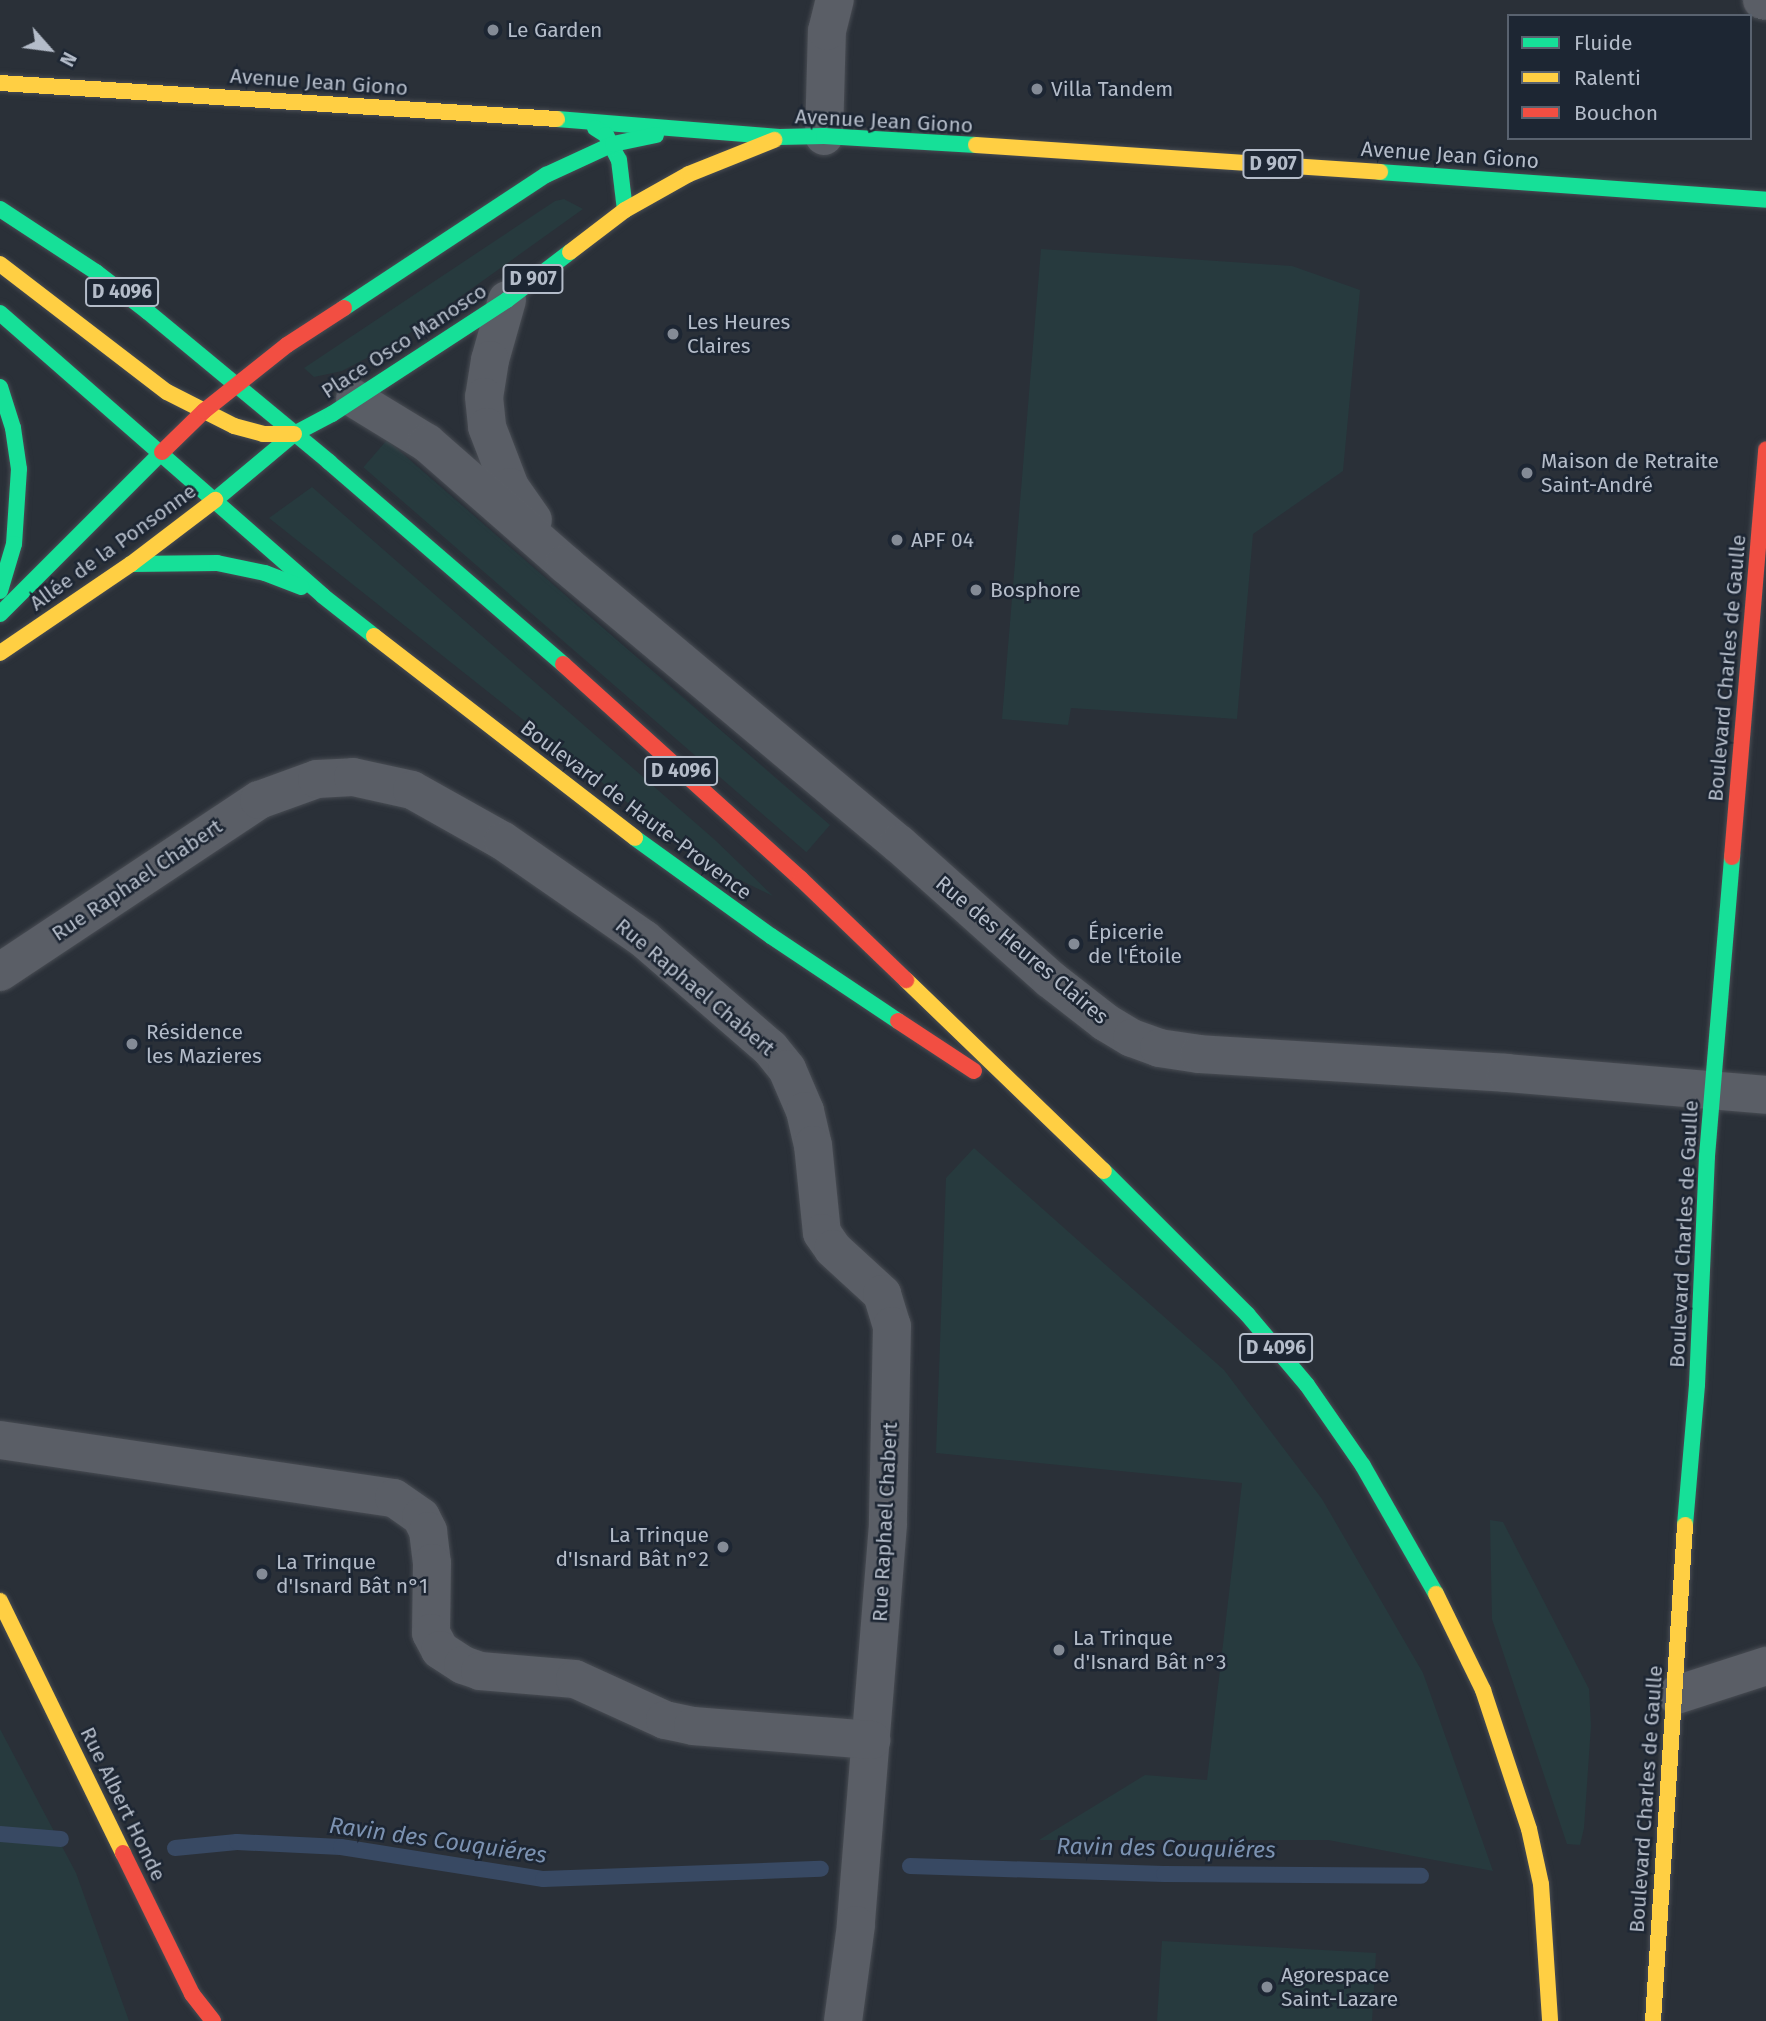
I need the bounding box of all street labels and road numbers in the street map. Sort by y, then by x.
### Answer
street label: Avenue Jean Giono [229,63,409,101]
street label: Avenue Jean Giono [794,104,974,138]
street label: Avenue Jean Giono [1360,136,1540,174]
road number: D 907 [1242,148,1304,180]
road number: D 907 [502,264,564,294]
road number: D 4096 [83,276,160,308]
street label: Place Osco Manosco [317,278,491,404]
street label: Allée de la Ponsonne [25,478,201,616]
street label: Boulevard Charles de Gaulle [1703,533,1751,803]
street label: Boulevard de Haute-Provence [515,715,757,905]
road number: D 4096 [642,756,720,786]
street label: Rue Raphael Chabert [47,814,227,946]
street label: Rue des Heures Claires [931,871,1113,1029]
street label: Rue Raphael Chabert [610,913,780,1061]
street label: Boulevard Charles de Gaulle [1664,1100,1704,1368]
road number: D 4096 [1238,1332,1314,1364]
street label: Rue Raphael Chabert [867,1421,903,1623]
street label: Boulevard Charles de Gaulle [1624,1664,1668,1934]
street label: Rue Albert Honde [75,1723,171,1885]

